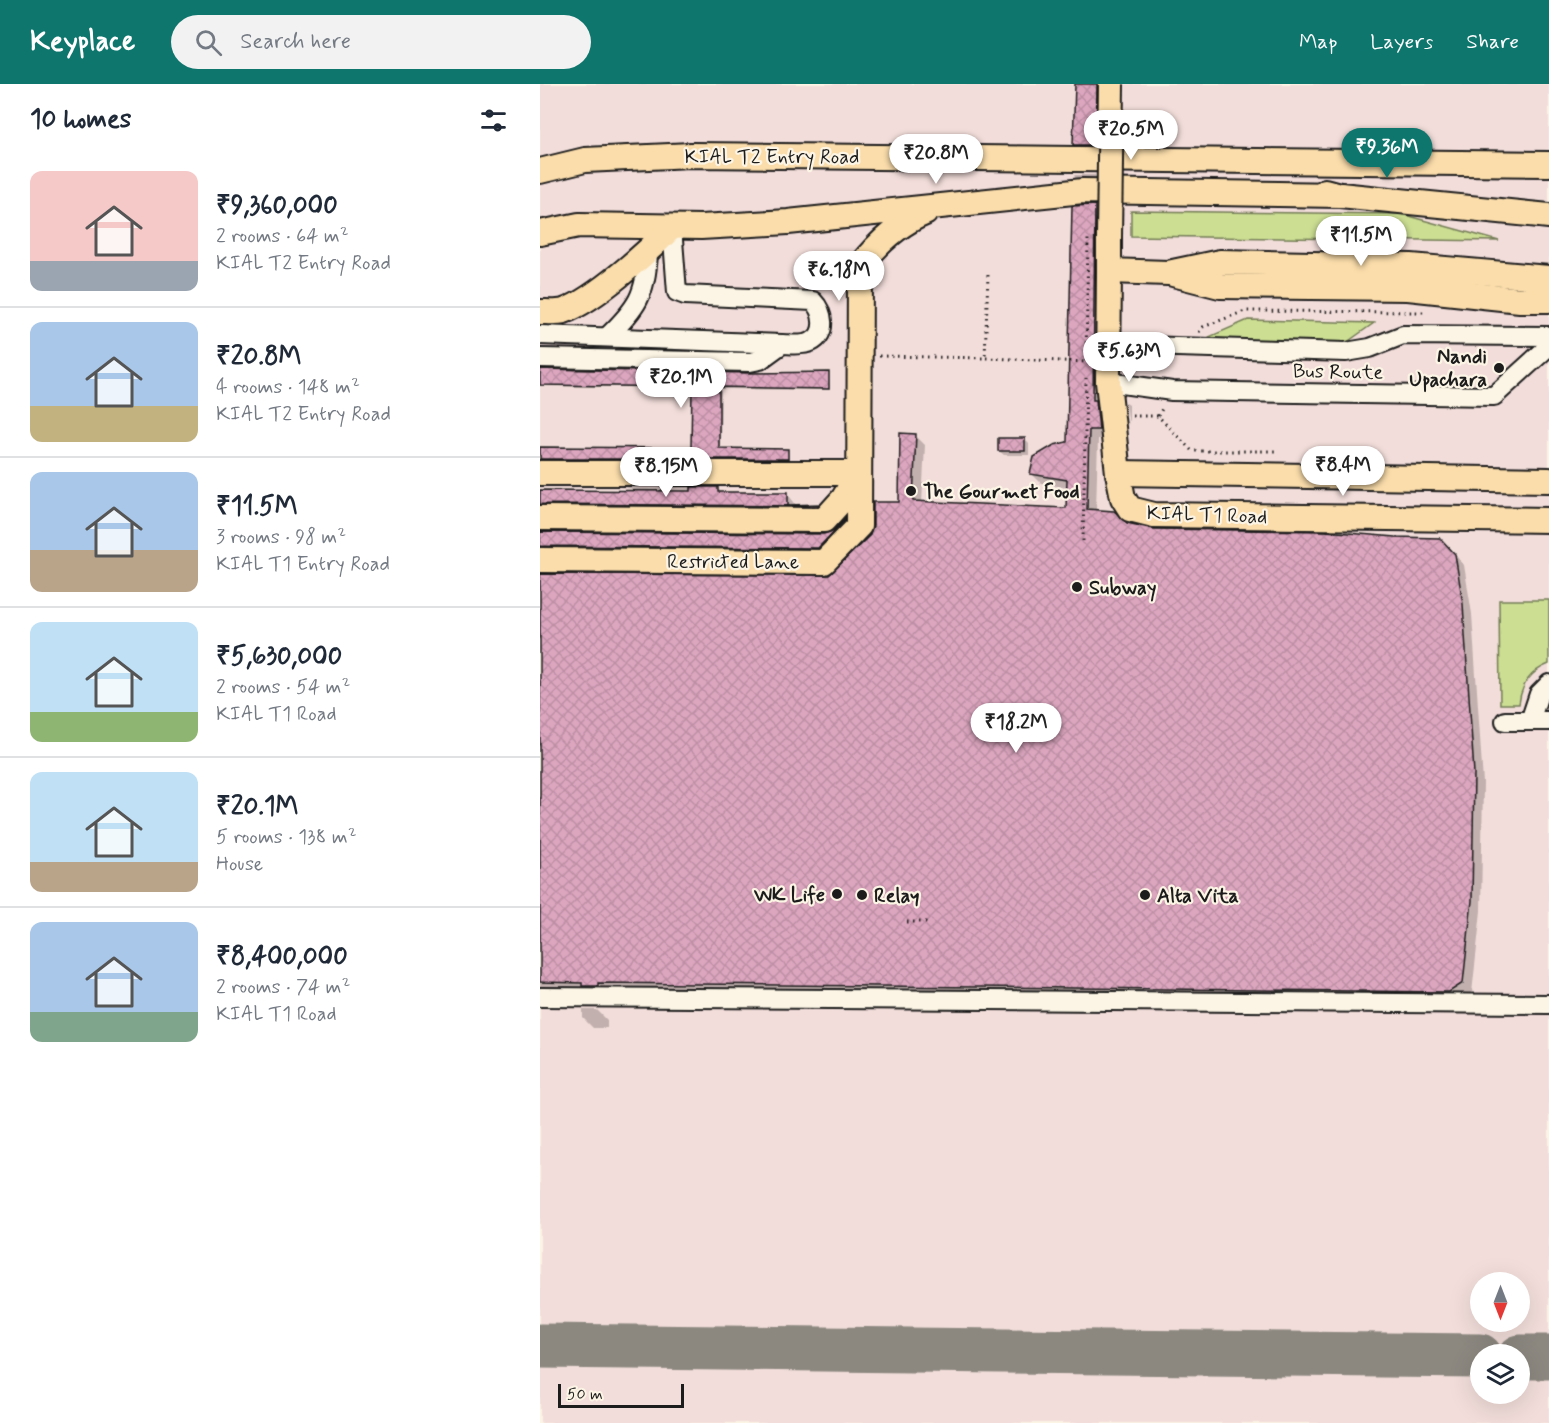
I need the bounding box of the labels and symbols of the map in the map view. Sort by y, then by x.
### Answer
pin: ₹20.5M [1082,110,1180,161]
pin: ₹9.36M [1338,128,1436,179]
pin: ₹20.8M [887,134,985,185]
street label: KIAL T2 Entry Road [685,144,859,171]
pin: ₹11.5M [1312,216,1410,267]
pin: ₹6.18M [790,251,888,302]
pin: ₹5.63M [1080,332,1178,383]
place label: Nandi Upachara [1409,344,1487,394]
pin: ₹20.1M [632,358,730,409]
street label: Bus Route [1293,358,1384,387]
marker: Nandi Upachara [1492,361,1506,375]
pin: ₹8.4M [1301,446,1385,497]
pin: ₹8.15M [617,447,715,498]
place label: The Gourmet Food [923,479,1080,506]
marker: The Gourmet Food [904,484,918,498]
street label: KIAL T1 Road [1146,500,1268,531]
street label: Restricted Lane [667,549,799,576]
place label: Subway [1089,575,1156,602]
marker: Subway [1070,580,1084,594]
pin: ₹18.2M [967,703,1065,754]
place label: WK Life [753,882,825,909]
place label: Relay [874,883,919,910]
place label: Alta Vita [1157,883,1239,910]
marker: WK Life [830,887,844,901]
marker: Relay [855,888,869,902]
marker: Alta Vita [1138,888,1152,902]
north arrow [1470,1272,1530,1332]
scale bar [558,1381,684,1408]

